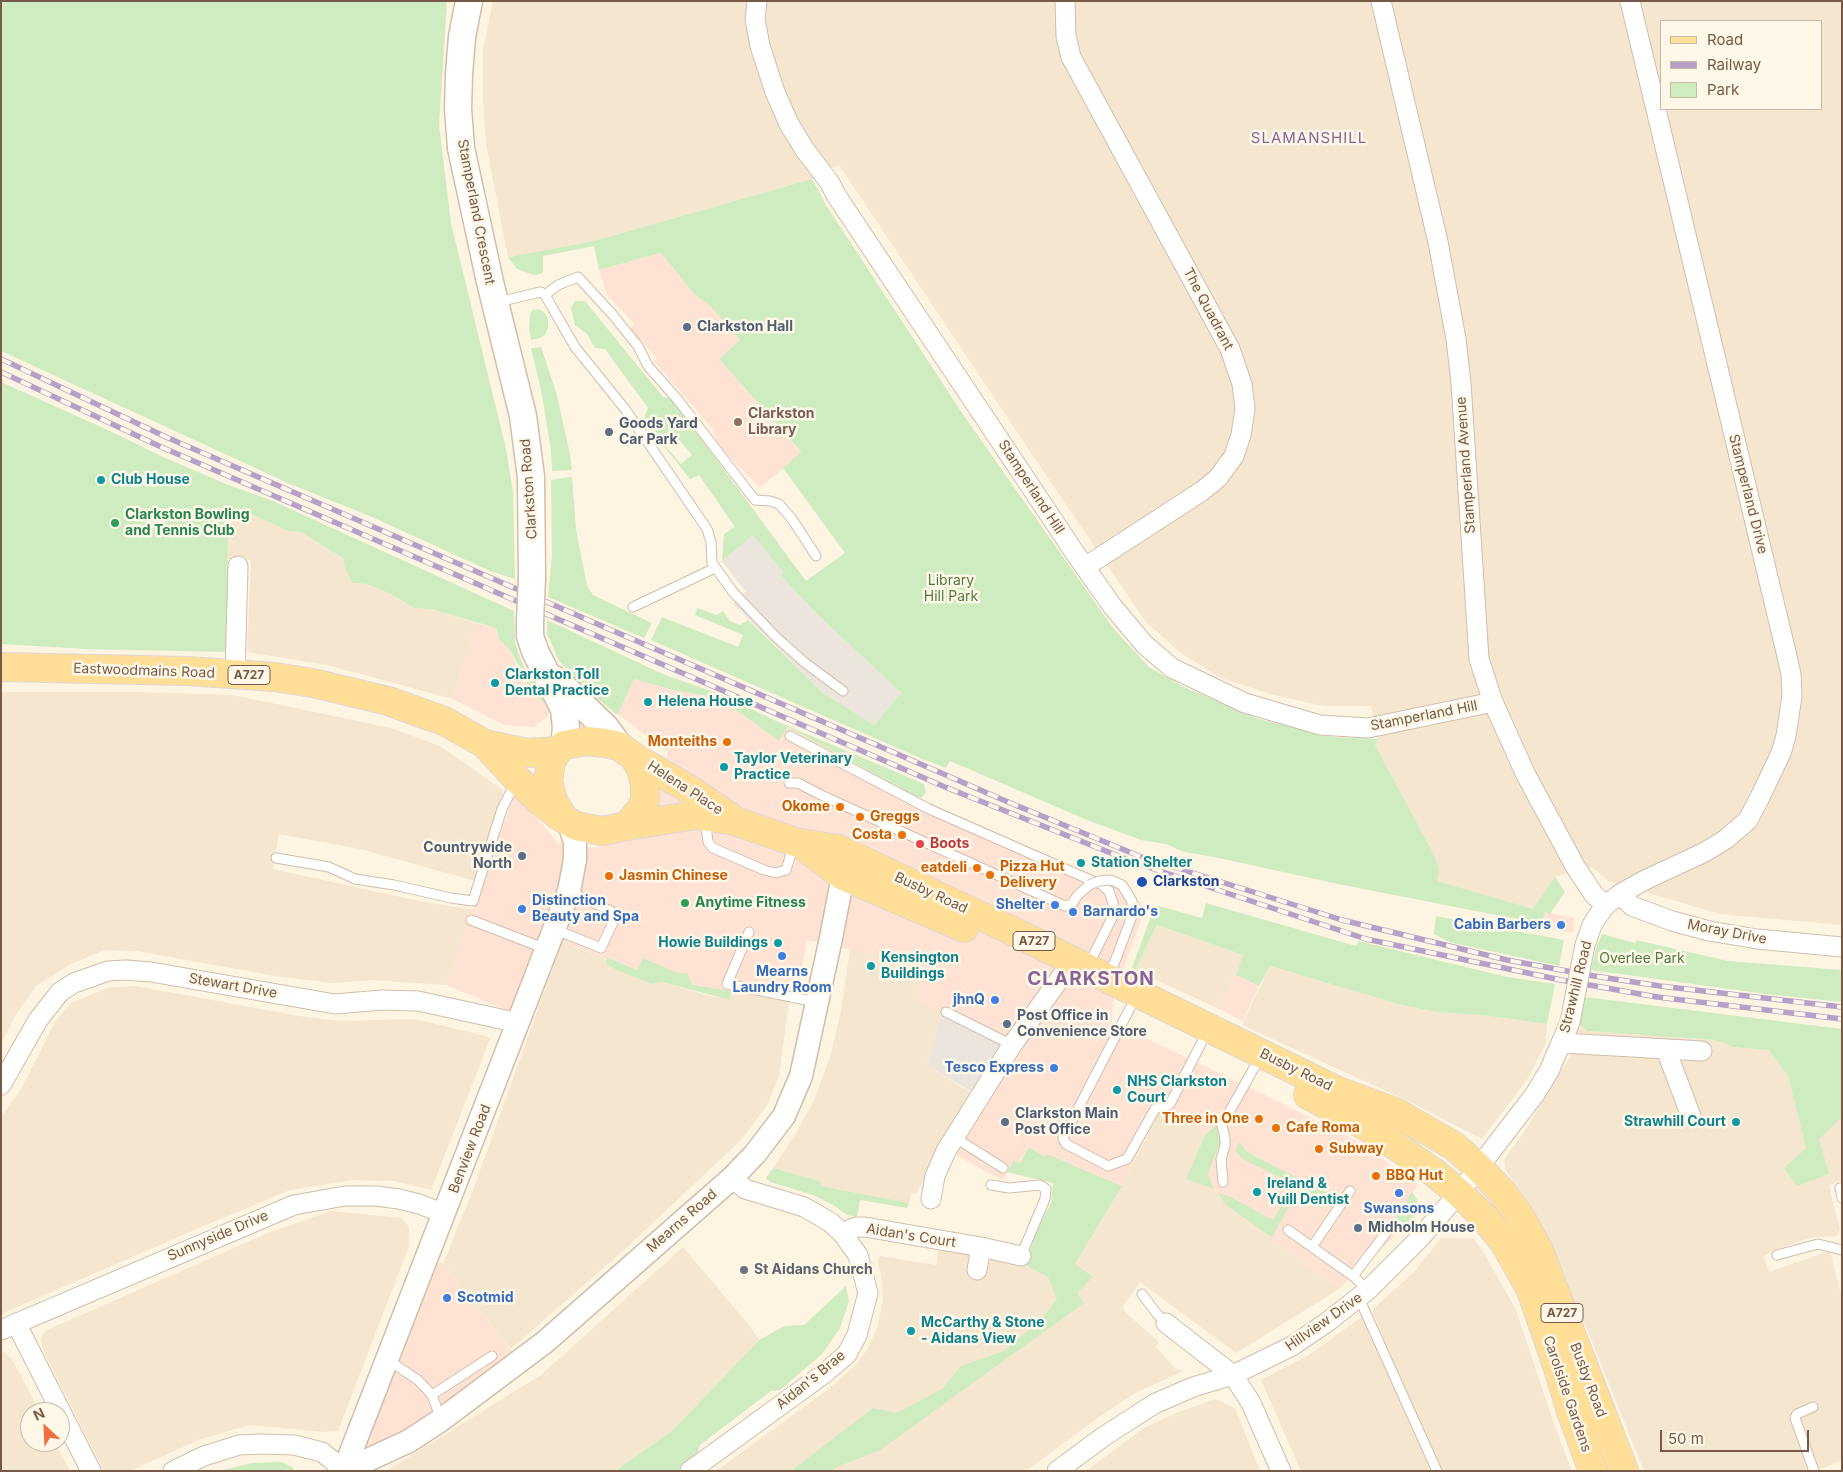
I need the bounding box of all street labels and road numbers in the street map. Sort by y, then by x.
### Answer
street label: Stamperland Crescent [454,138,498,286]
street label: The Quadrant [1179,265,1237,353]
street label: Stamperland Avenue [1453,396,1479,534]
street label: Stamperland Drive [1725,432,1771,556]
street label: Stamperland Hill [994,437,1068,537]
street label: Clarkston Road [517,438,541,540]
street label: Eastwoodmains Road [73,660,215,682]
road number: A727 [228,666,270,684]
street label: Stamperland Hill [1369,697,1479,735]
street label: Helena Place [644,757,726,819]
street label: Busby Road [892,869,970,917]
street label: Moray Drive [1686,916,1768,948]
road number: A727 [1013,931,1055,950]
street label: Strawhill Road [1556,939,1596,1035]
street label: Stewart Drive [188,970,278,1002]
street label: Busby Road [1257,1045,1335,1095]
street label: Benview Road [445,1102,495,1196]
street label: Mearns Road [643,1186,721,1256]
street label: Sunnyside Drive [165,1207,271,1265]
street label: Aidan's Court [865,1221,957,1251]
street label: Hillview Drive [1282,1289,1366,1355]
road number: A727 [1541,1304,1583,1322]
street label: Carolside Gardens [1539,1334,1595,1454]
street label: Busby Road [1566,1340,1610,1420]
street label: Aidan's Brae [773,1347,849,1413]

